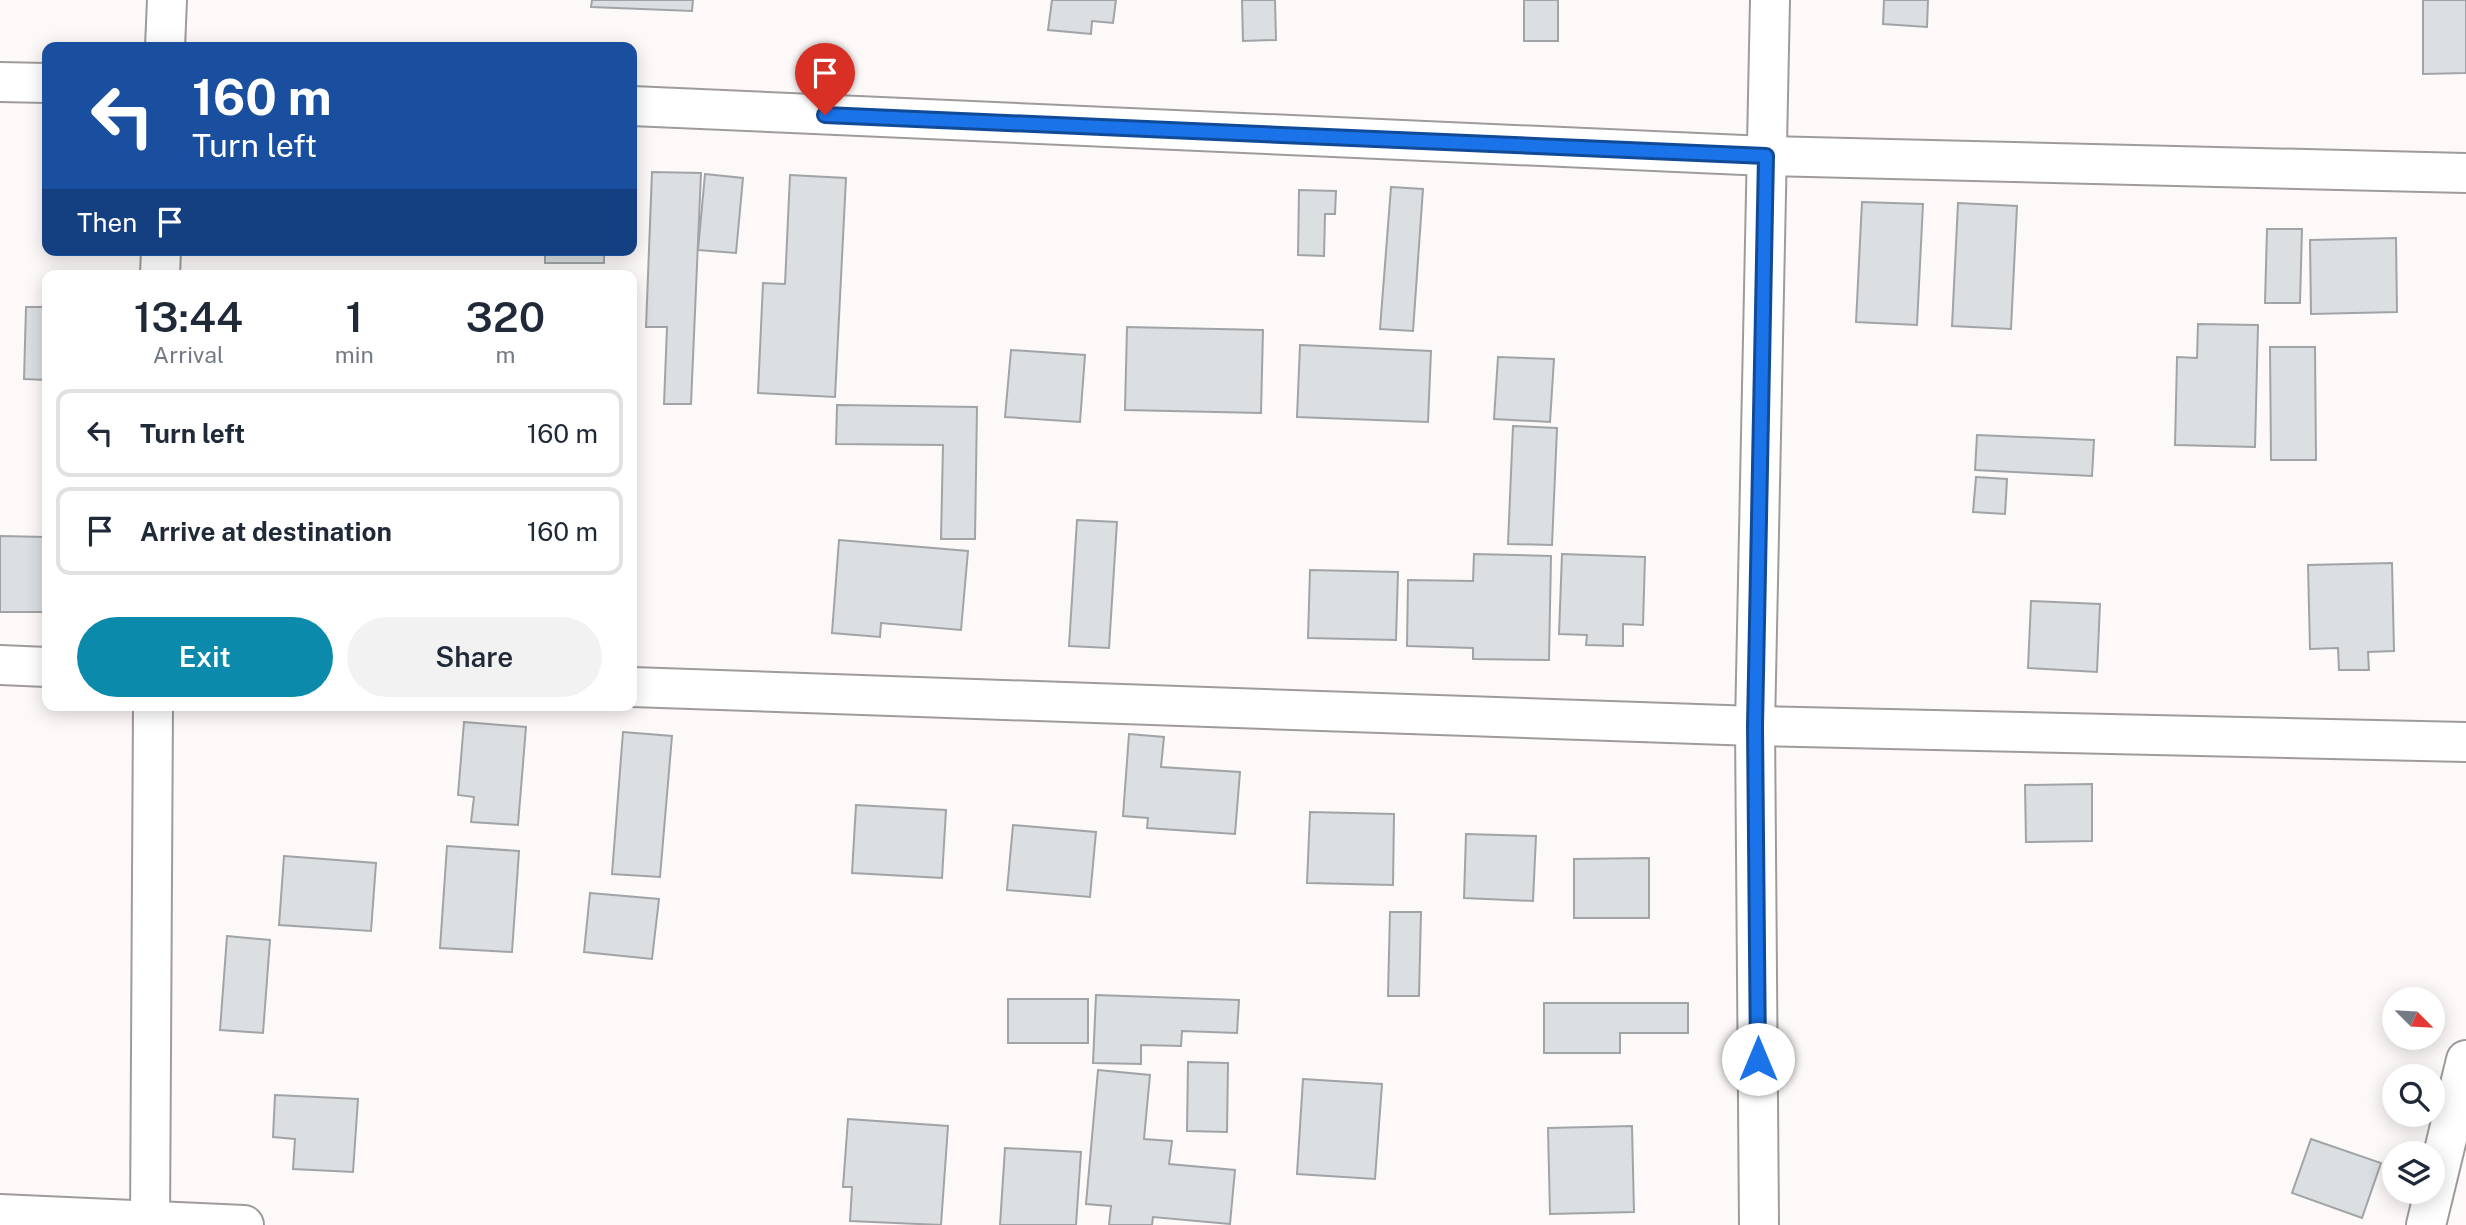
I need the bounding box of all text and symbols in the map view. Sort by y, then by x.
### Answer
pin [795,43,855,115]
icon: arrive [806,54,844,92]
text: 160 m [192,68,332,126]
icon: left [77,70,168,161]
text: Turn left [192,127,317,164]
icon: arrive [151,203,189,241]
text: Then [77,207,137,238]
text: 13:44 [134,292,243,341]
text: 1 [345,292,363,341]
text: 320 [466,292,545,341]
text: Arrival [153,341,224,368]
text: min [335,341,374,368]
text: m [495,341,515,368]
icon: left [81,414,119,452]
text: Turn left [140,418,245,449]
text: 160 m [527,418,598,449]
icon: arrive [81,512,119,550]
text: Arrive at destination [140,516,392,547]
text: 160 m [527,516,598,547]
button: Exit [77,617,333,697]
button: Share [347,617,602,697]
north arrow [2382,987,2445,1050]
map controls [2382,987,2445,1204]
position arrow [1721,1022,1795,1096]
button: search [2382,1064,2445,1127]
button: layers [2382,1141,2445,1204]

